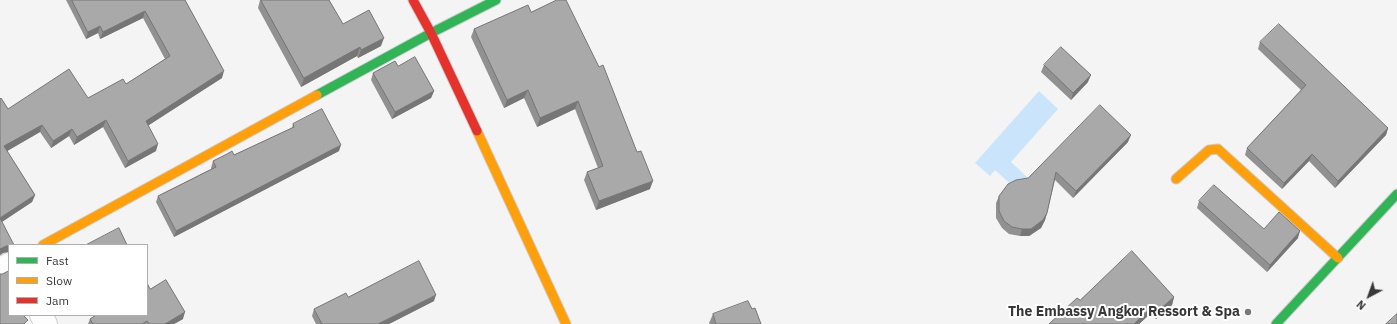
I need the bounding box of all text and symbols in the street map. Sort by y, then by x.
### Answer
legend [8,244,148,316]
text: Fast [46,253,69,268]
text: Slow [46,273,72,288]
north arrow [1349,276,1389,316]
text: Jam [46,293,69,308]
text: N [1354,297,1369,313]
place label: The Embassy Angkor Ressort & Spa [1008,304,1240,320]
marker: The Embassy Angkor Ressort & Spa [1243,307,1253,317]

